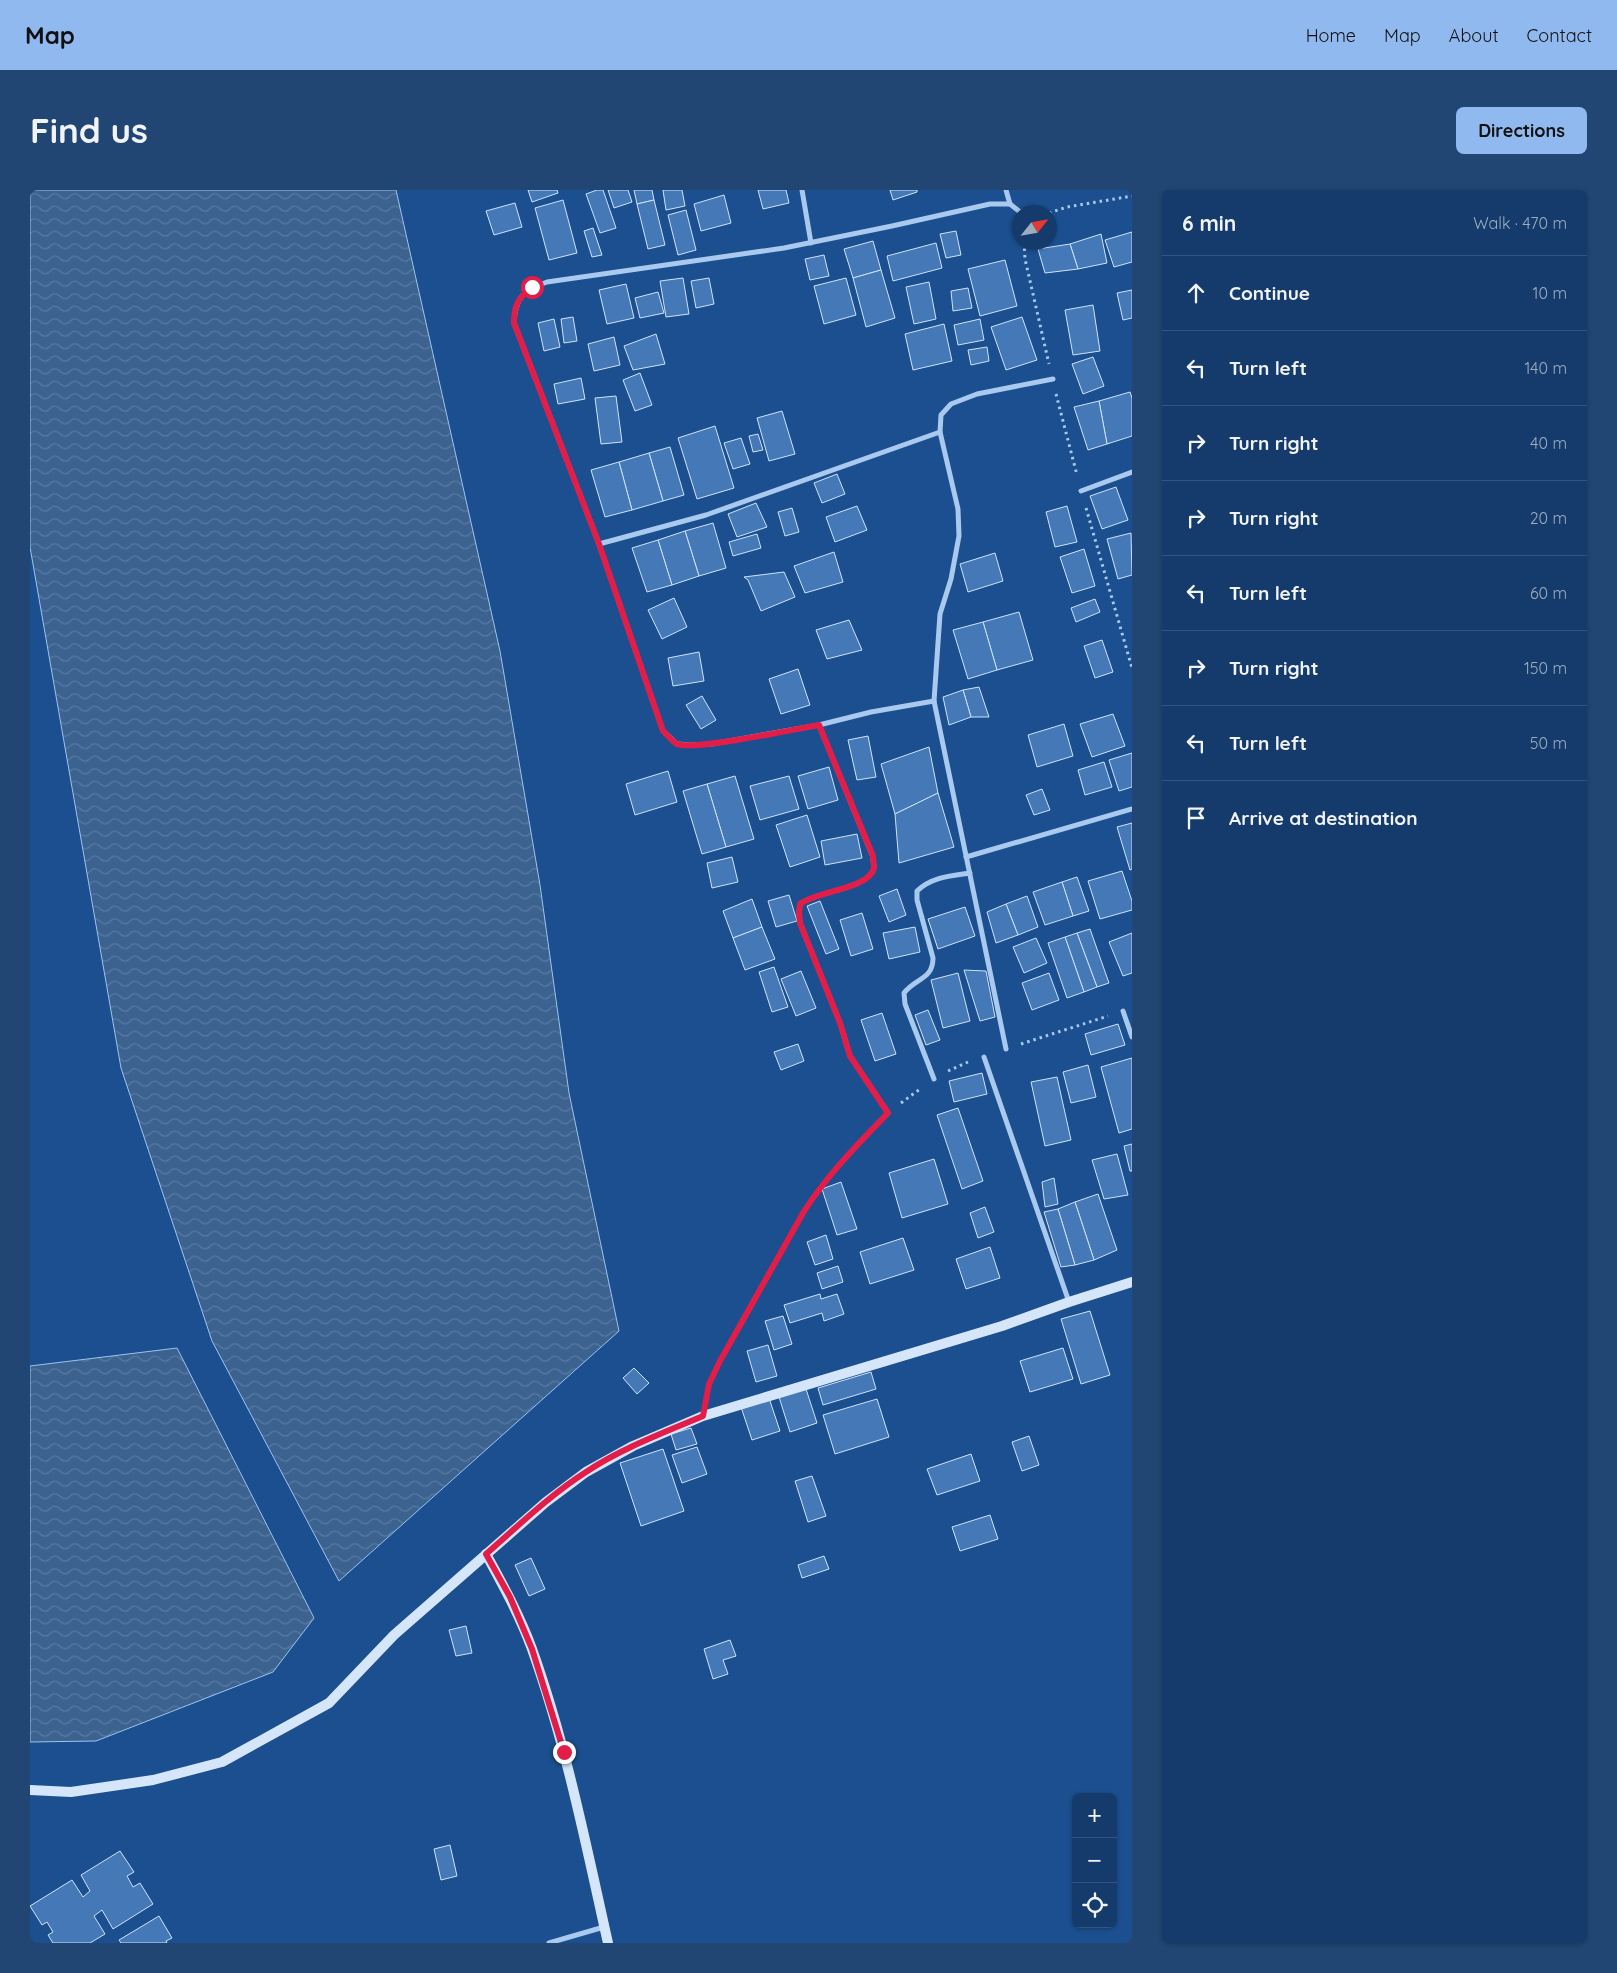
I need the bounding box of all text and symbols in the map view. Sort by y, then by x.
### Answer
text: Map [25,20,75,50]
text: Home [1306,24,1356,47]
text: Map [1384,24,1421,47]
text: About [1449,24,1499,47]
text: Contact [1527,24,1592,47]
button: Directions [1456,107,1587,154]
text: Find us [30,108,148,152]
north arrow [1012,205,1057,250]
text: 6 min [1182,210,1236,236]
text: Walk · 470 m [1473,213,1567,233]
route start [521,276,544,299]
icon: ahead [1182,279,1210,307]
text: Continue [1229,281,1310,305]
text: 10 m [1533,283,1567,303]
icon: left [1182,354,1210,382]
text: Turn left [1229,356,1307,380]
text: 140 m [1524,358,1567,378]
icon: right [1182,429,1210,457]
text: Turn right [1229,431,1318,455]
text: 40 m [1530,433,1567,453]
icon: right [1182,504,1210,532]
text: Turn right [1229,506,1318,530]
text: 20 m [1530,508,1567,528]
icon: left [1182,579,1210,607]
text: Turn left [1229,581,1307,605]
text: 60 m [1530,583,1567,603]
icon: right [1182,654,1210,682]
text: Turn right [1229,656,1318,680]
text: 150 m [1524,658,1567,678]
icon: left [1182,729,1210,757]
text: Turn left [1229,731,1307,755]
text: 50 m [1530,733,1567,753]
icon: arrive [1182,804,1210,832]
text: Arrive at destination [1229,806,1418,830]
route end [553,1741,576,1764]
map controls [1072,1793,1117,1928]
button: + [1072,1793,1117,1838]
button: − [1072,1838,1117,1883]
button: locate [1072,1883,1117,1928]

